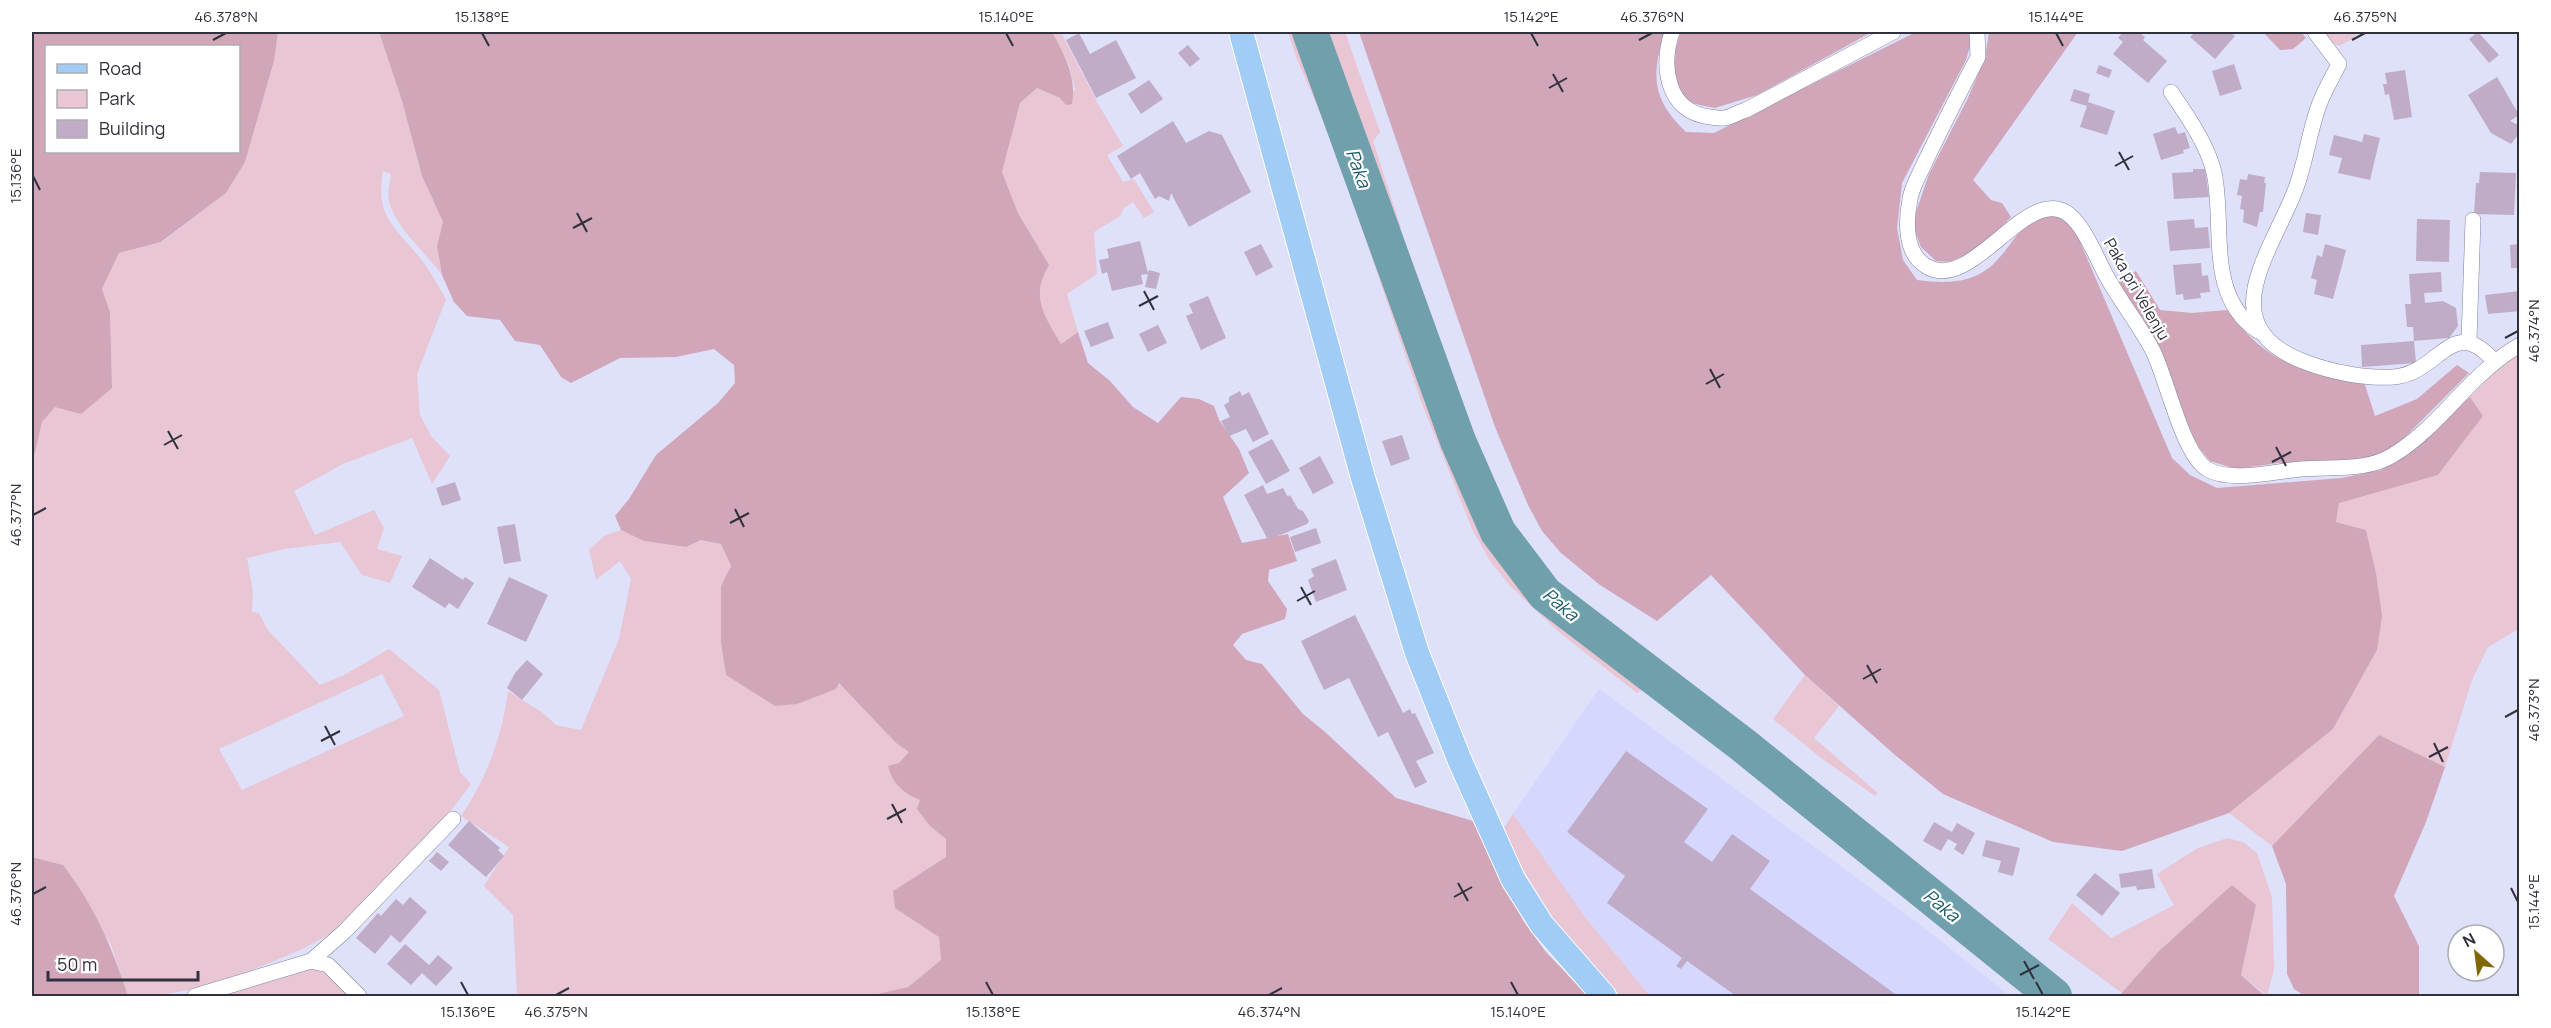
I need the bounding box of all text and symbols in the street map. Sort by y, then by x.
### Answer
text: 46.378°N [194,6,258,27]
text: 15.138°E [455,6,509,27]
text: 15.140°E [978,6,1034,27]
text: 15.142°E [1503,6,1559,27]
text: 46.376°N [1620,6,1684,27]
text: 15.144°E [2028,6,2084,27]
text: 46.375°N [2333,6,2397,27]
legend [45,45,240,153]
text: Road [99,56,142,80]
text: Park [99,86,136,110]
text: Building [99,116,165,140]
water label: Paka [1341,145,1377,192]
text: 15.136°E [5,148,26,204]
street label: Paka pri Velenju [2099,234,2175,344]
text: 46.374°N [2523,299,2544,363]
text: 46.377°N [5,484,26,546]
water label: Paka [1538,582,1585,626]
text: 46.373°N [2523,678,2544,742]
text: 46.376°N [5,862,26,926]
text: 15.144°E [2523,874,2544,930]
water label: Paka [1919,883,1966,927]
north arrow [2446,923,2506,983]
text: N [2459,927,2479,952]
scale bar [48,944,198,982]
text: 50 m [57,952,97,976]
text: 15.136°E [440,1001,496,1022]
text: 46.375°N [524,1001,588,1022]
text: 15.138°E [966,1001,1020,1022]
text: 46.374°N [1237,1001,1301,1022]
text: 15.140°E [1490,1001,1546,1022]
text: 15.142°E [2015,1001,2071,1022]

